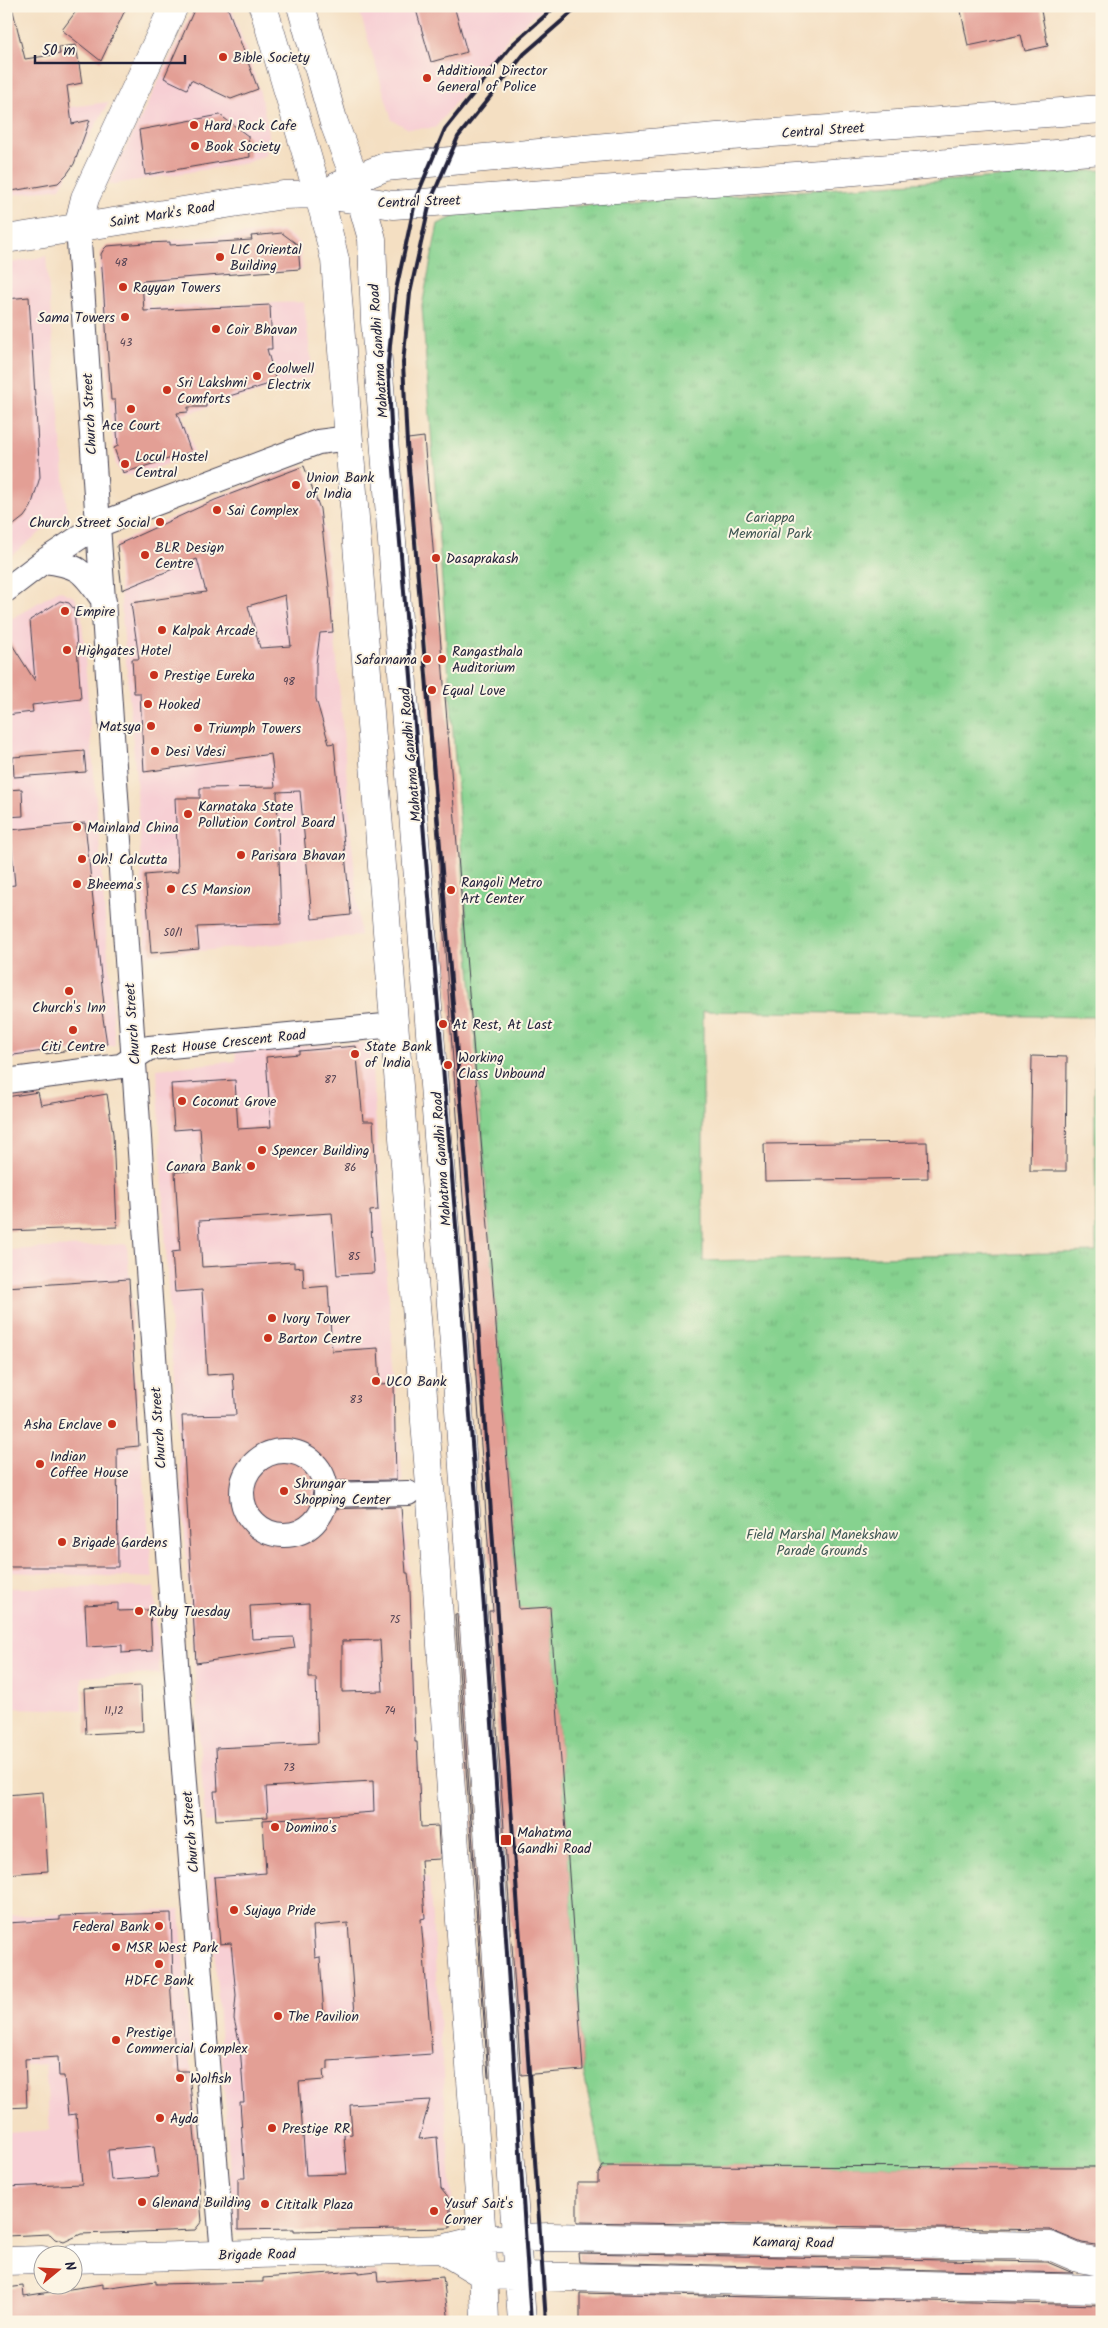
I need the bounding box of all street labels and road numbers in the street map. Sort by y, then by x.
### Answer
street label: Central Street [781,117,866,145]
street label: Central Street [377,190,462,214]
street label: Saint Mark's Road [108,196,217,234]
street label: Mahatma Gandhi Road [363,282,395,419]
street label: Church Street [77,372,103,456]
street label: Mahatma Gandhi Road [394,686,428,823]
street label: Church Street [119,982,147,1066]
street label: Rest House Crescent Road [149,1024,308,1062]
street label: Mahatma Gandhi Road [426,1090,458,1227]
street label: Church Street [145,1386,173,1470]
street label: Church Street [176,1789,206,1874]
street label: Kamaraj Road [752,2231,835,2255]
street label: Brigade Road [218,2243,297,2267]

